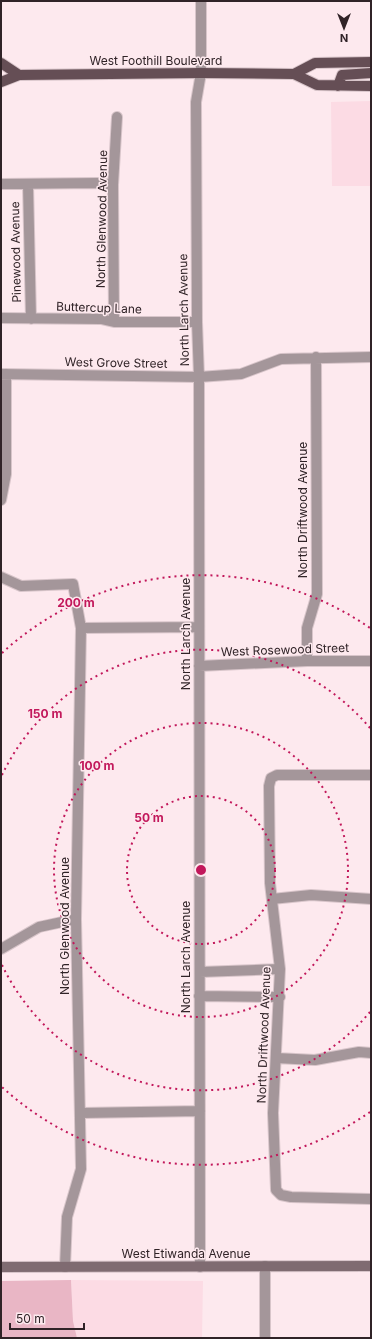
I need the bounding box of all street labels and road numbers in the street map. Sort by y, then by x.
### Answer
street label: West Foothill Boulevard [90,53,222,68]
street label: North Glenwood Avenue [93,150,110,288]
street label: Pinewood Avenue [7,201,24,303]
street label: North Larch Avenue [175,254,192,366]
street label: Buttercup Lane [56,299,142,316]
street label: West Grove Street [64,354,168,371]
street label: North Driftwood Avenue [295,442,310,578]
street label: North Larch Avenue [178,578,193,690]
street label: West Rosewood Street [221,640,349,659]
street label: North Glenwood Avenue [57,857,72,995]
street label: North Larch Avenue [178,901,193,1013]
street label: North Driftwood Avenue [254,966,273,1104]
street label: West Etiwanda Avenue [121,1246,251,1261]

